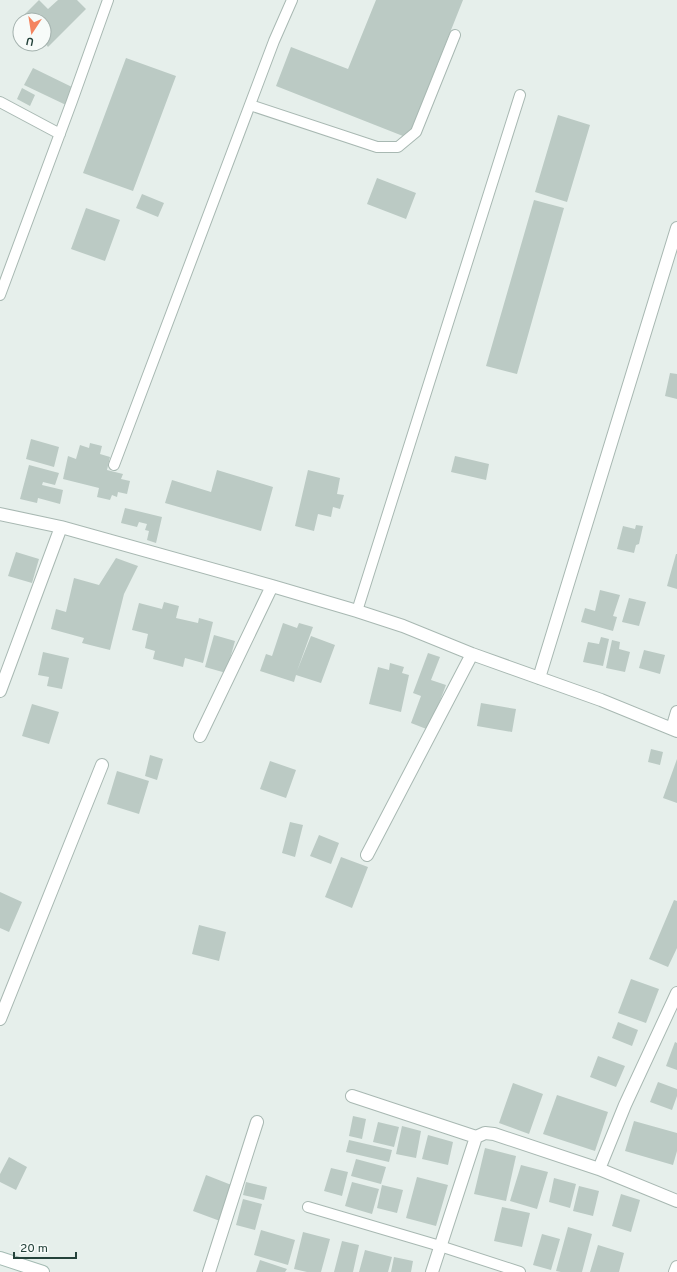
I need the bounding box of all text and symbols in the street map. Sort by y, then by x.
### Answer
north arrow [12,12,52,52]
text: U [25,33,35,48]
scale bar [14,1234,76,1260]
text: 20 m [20,1241,48,1257]

